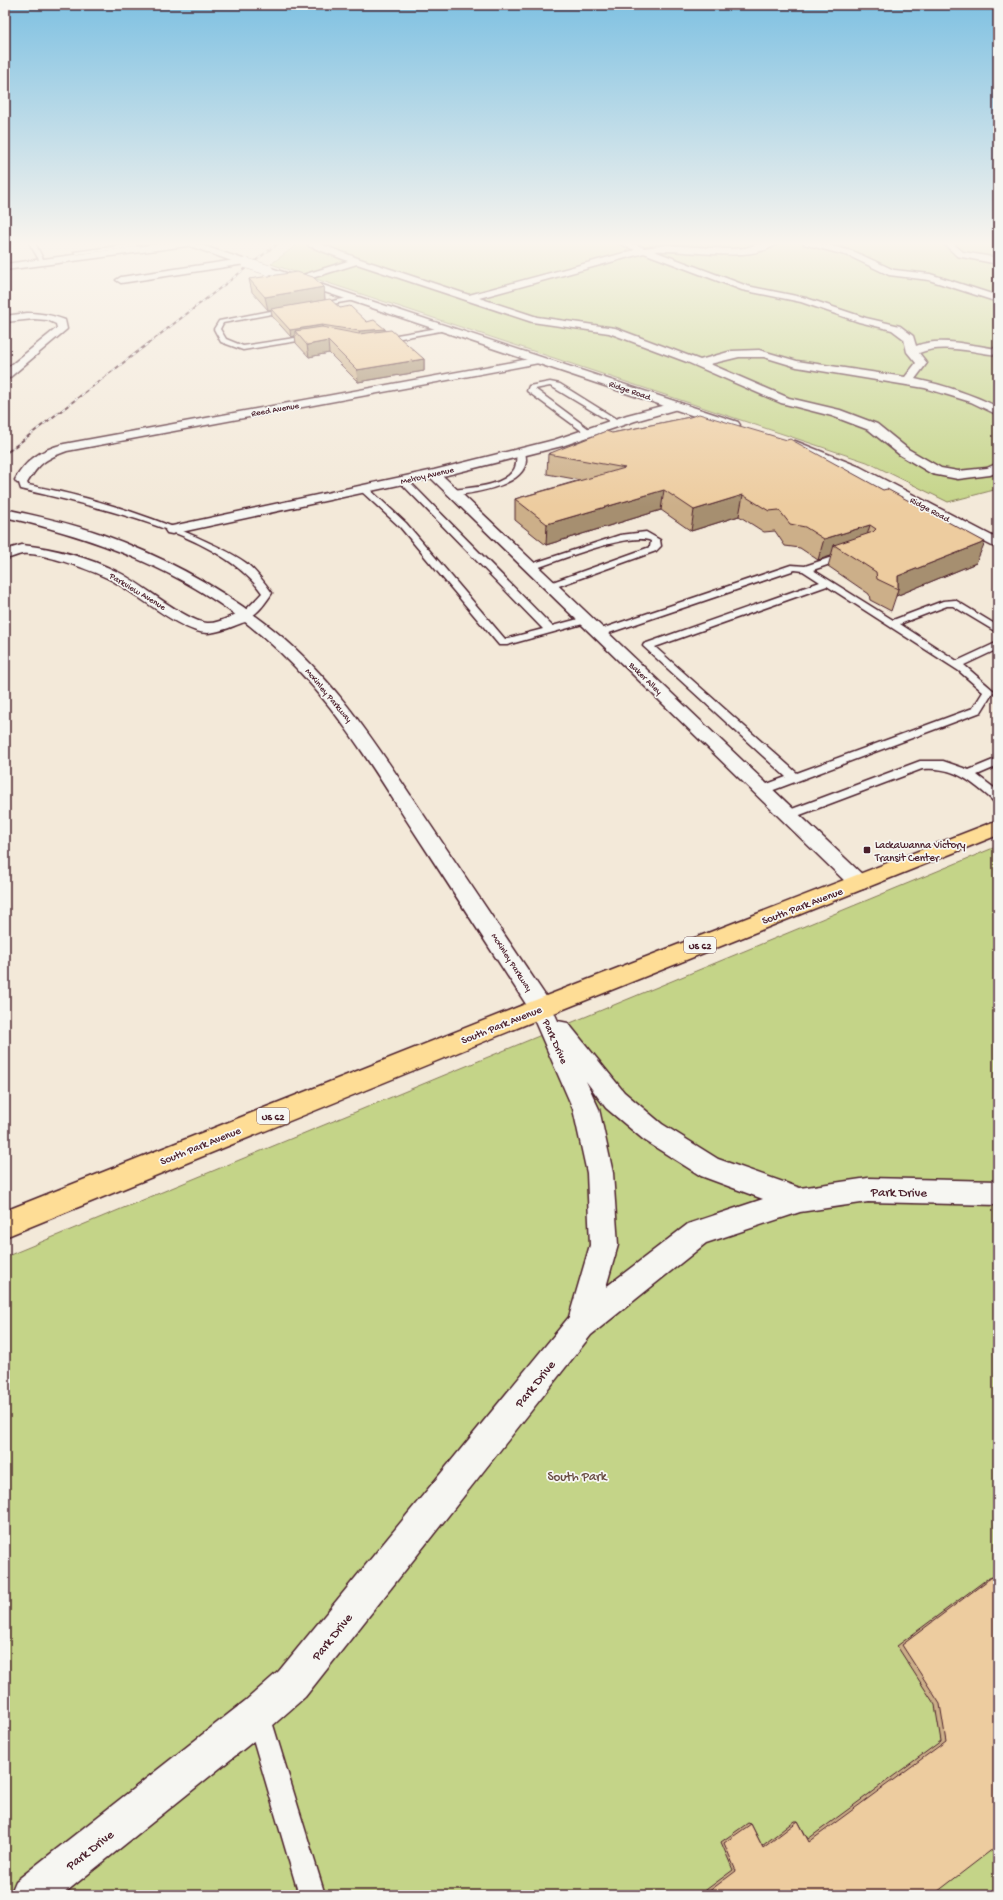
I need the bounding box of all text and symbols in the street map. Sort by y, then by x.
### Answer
street label: Ridge Road [607,379,653,404]
street label: Reed Avenue [250,401,300,420]
street label: Melroy Avenue [400,465,455,488]
street label: Ridge Road [908,495,952,526]
street label: Parkview Avenue [106,571,168,614]
street label: Baker Alley [625,660,664,698]
street label: McKinley Parkway [302,667,354,726]
place label: Lackawanna Victory Transit Center [874,840,966,865]
marker: Lackawanna Victory Transit Center [862,845,872,855]
street label: South Park Avenue [761,886,845,928]
street label: McKinley Parkway [488,932,534,994]
road number: US 62 [684,937,716,953]
street label: South Park Avenue [460,1004,544,1047]
street label: Park Drive [539,1017,569,1066]
road number: US 62 [257,1108,289,1124]
street label: South Park Avenue [159,1125,243,1168]
street label: Park Drive [870,1185,927,1201]
street label: Park Drive [512,1358,560,1412]
park label: South Park [547,1470,608,1485]
street label: Park Drive [309,1611,357,1665]
street label: Park Drive [63,1828,118,1875]

